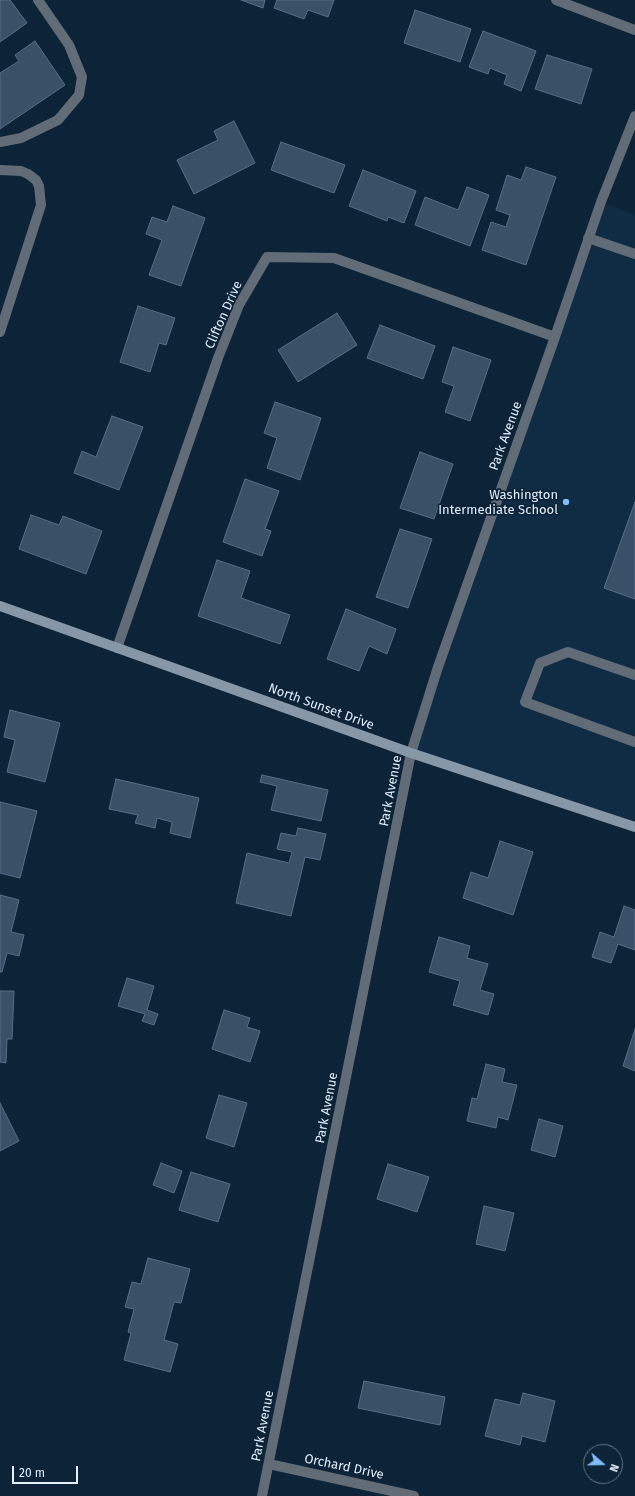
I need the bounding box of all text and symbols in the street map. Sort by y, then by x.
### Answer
street label: Clifton Drive [202,279,246,351]
street label: Park Avenue [486,399,526,473]
place label: Washington Intermediate School [438,487,558,518]
marker: Washington Intermediate School [561,497,571,507]
street label: North Sunset Drive [266,681,376,733]
street label: Park Avenue [376,754,406,828]
street label: Park Avenue [312,1071,342,1145]
street label: Park Avenue [248,1389,278,1463]
north arrow [583,1444,623,1484]
street label: Orchard Drive [303,1451,385,1483]
scale bar [14,1458,80,1484]
text: N [606,1462,621,1474]
text: 20 m [19,1466,45,1480]

